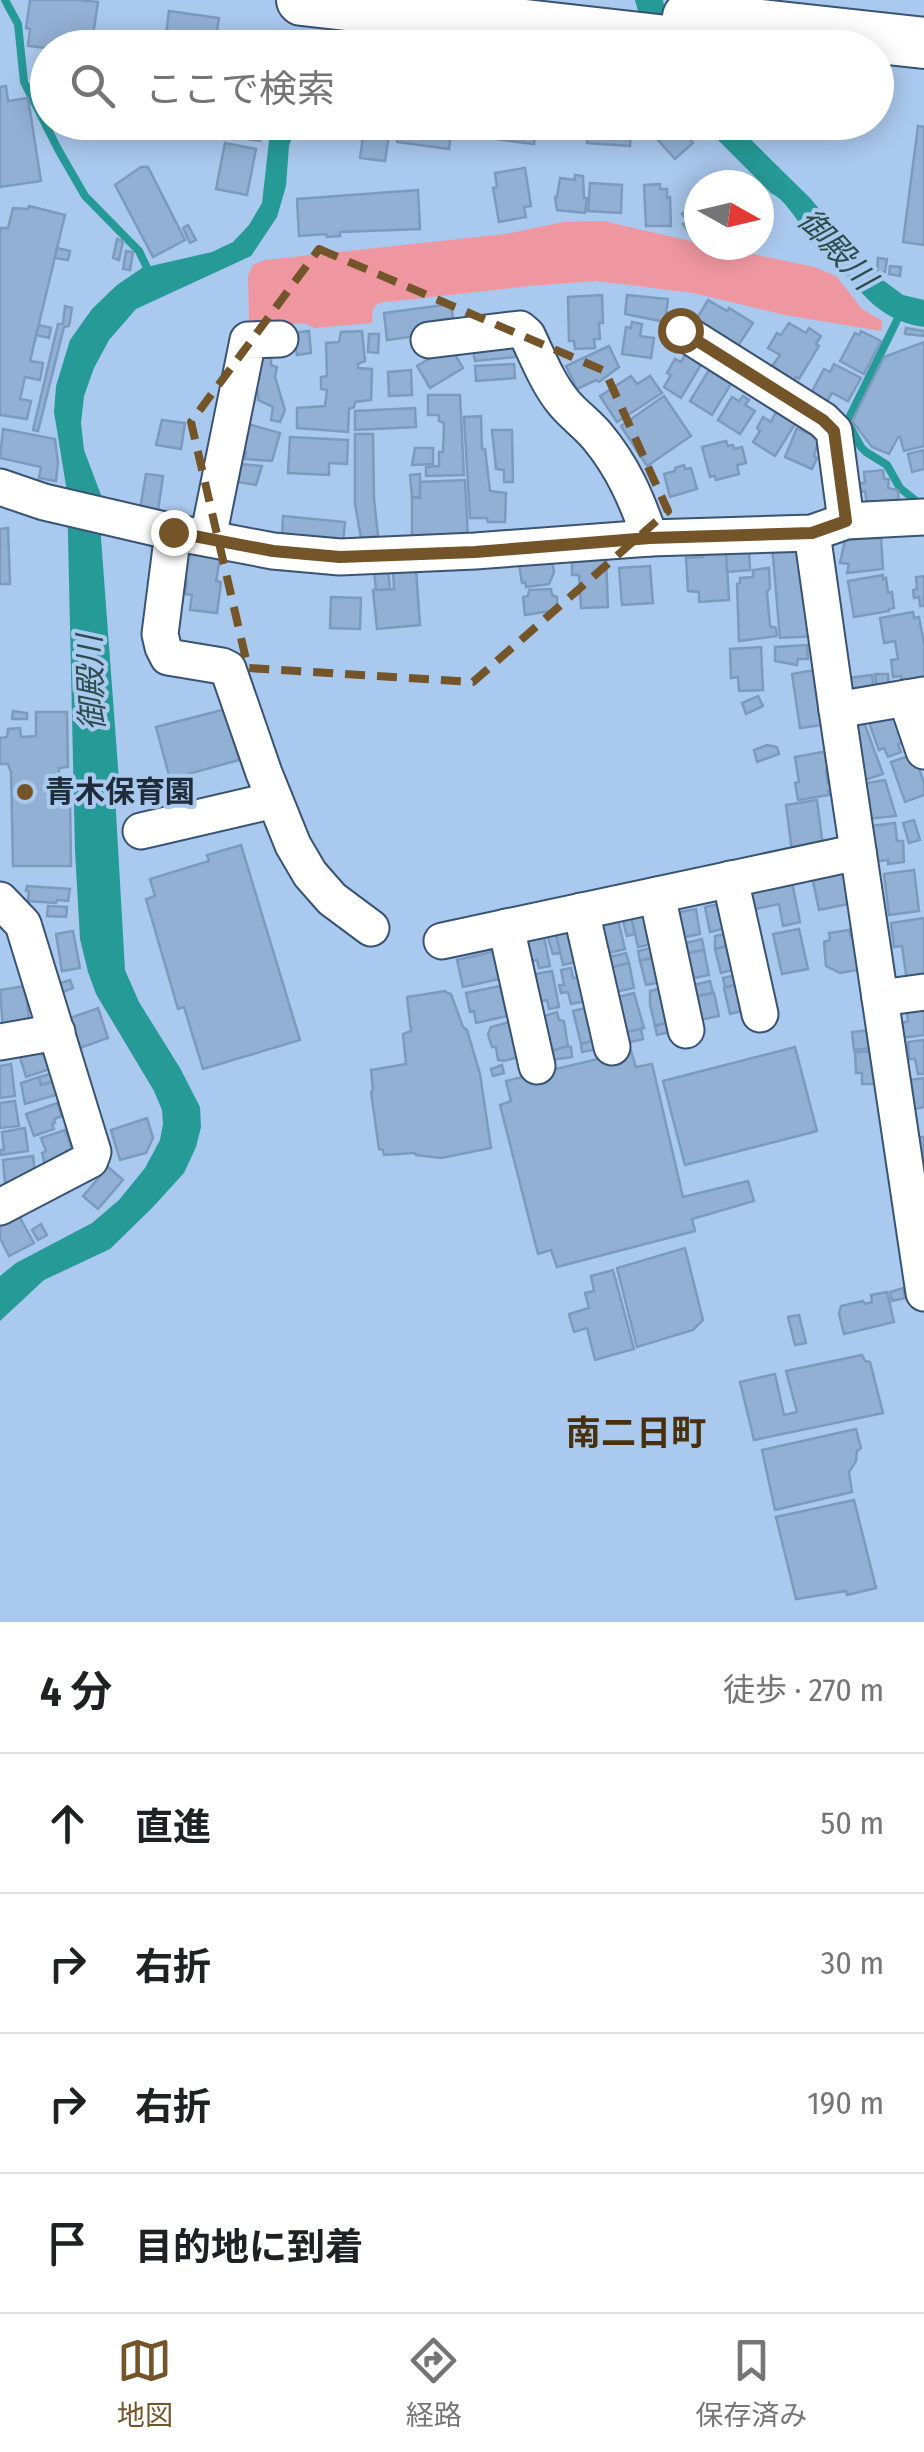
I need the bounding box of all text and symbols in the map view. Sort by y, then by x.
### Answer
search box [30,30,894,140]
icon: search [65,58,120,113]
text: ここで検索 [145,66,335,112]
north arrow [684,170,774,260]
water label: 御殿川 [790,201,886,299]
route start [658,308,704,354]
route end [151,510,197,556]
water label: 御殿川 [70,631,112,732]
place label: 青木保育園 [45,774,195,810]
marker: 青木保育園 [14,781,36,803]
district label: 南二日町 [566,1412,706,1454]
text: 4 分 [40,1667,112,1717]
text: 徒歩 · 270 m [723,1671,884,1709]
icon: ahead [40,1796,95,1851]
text: 直進 [135,1804,211,1850]
text: 50 m [821,1804,884,1842]
icon: right [40,1936,95,1991]
text: 右折 [135,1944,211,1990]
text: 30 m [821,1944,884,1982]
icon: right [40,2076,95,2131]
text: 右折 [135,2084,211,2130]
text: 190 m [807,2084,884,2122]
icon: arrive [40,2216,95,2271]
text: 目的地に到着 [135,2224,363,2270]
tab: 地図 [117,2333,173,2433]
tab: 経路 [406,2333,462,2433]
tab: 保存済み [695,2333,807,2433]

